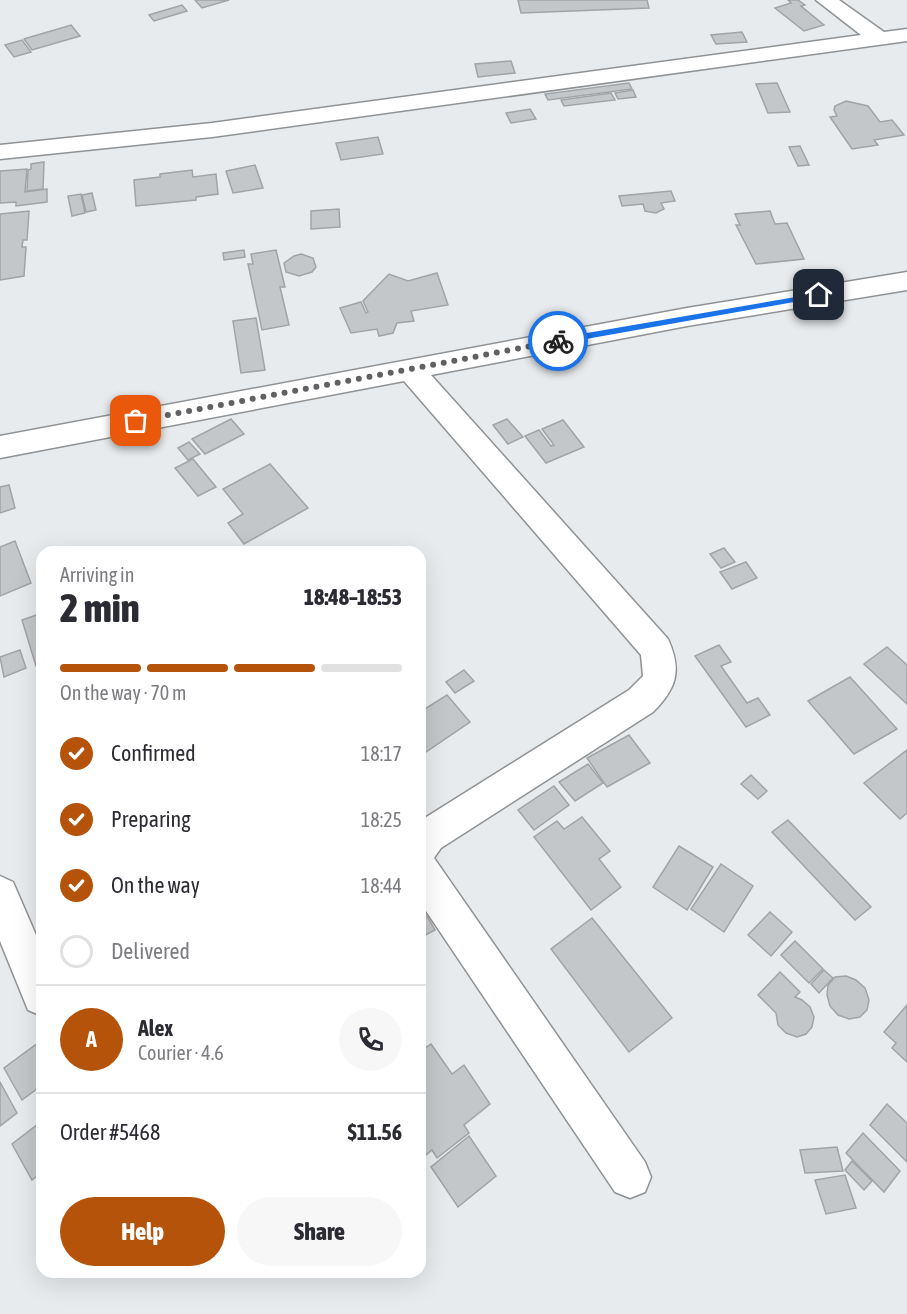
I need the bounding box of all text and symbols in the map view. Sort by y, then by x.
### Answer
pin [793,269,844,320]
icon: home [802,278,835,311]
courier [528,311,588,371]
icon: bike [542,325,575,358]
pin [110,395,161,446]
icon: bag [119,404,152,437]
text: Arriving in [60,563,134,586]
text: 18:48–18:53 [304,584,402,610]
text: 2 min [60,586,140,630]
text: On the way · 70 m [60,681,186,704]
icon: check [60,737,93,770]
text: Confirmed [111,740,196,766]
text: 18:17 [361,742,402,765]
icon: check [60,803,93,836]
text: Preparing [111,806,191,832]
text: 18:25 [361,808,402,831]
icon: check [60,869,93,902]
text: On the way [111,872,200,898]
text: 18:44 [361,874,402,897]
text: Delivered [111,938,190,964]
button: phone [339,1008,402,1071]
text: Alex [138,1015,173,1041]
text: A [86,1026,97,1052]
text: Courier · 4.6 [138,1041,224,1064]
text: Order #5468 [60,1119,160,1145]
text: $11.56 [347,1119,402,1145]
button: Help [60,1197,225,1266]
button: Share [237,1197,402,1266]

